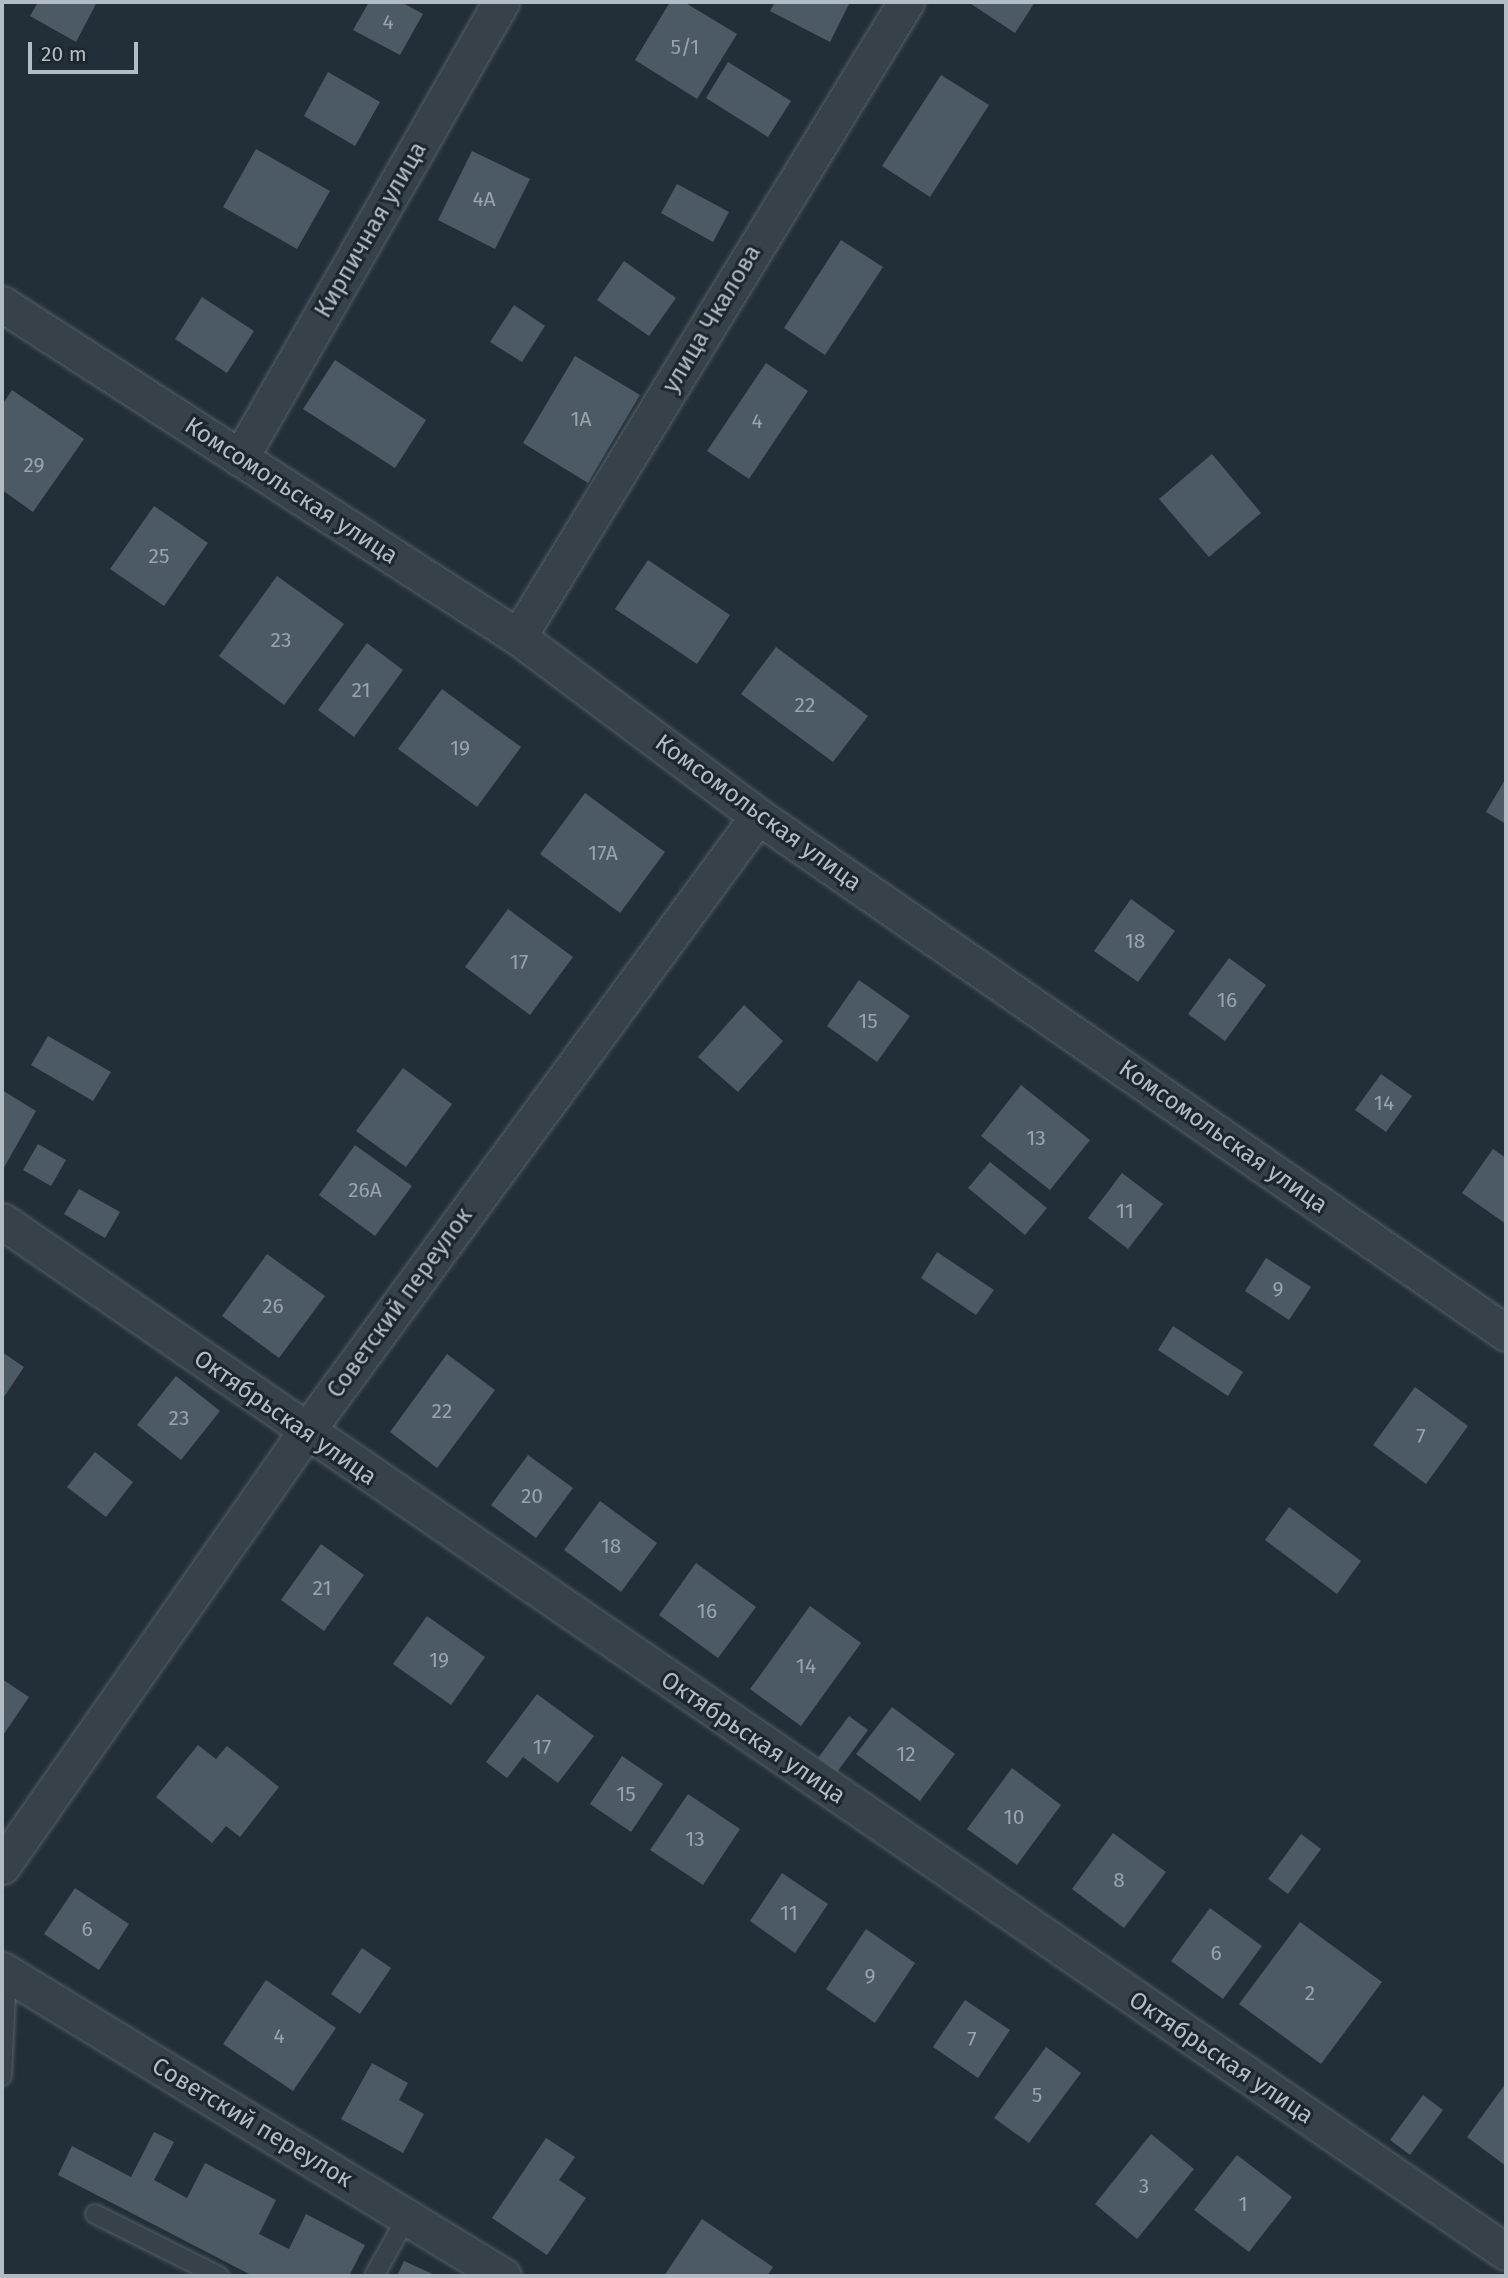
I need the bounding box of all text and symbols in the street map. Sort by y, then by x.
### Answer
house number: 4 [382,9,394,35]
scale bar [32,28,142,72]
house number: 5/1 [671,34,699,60]
text: 20 m [41,41,87,67]
street label: Кирпичная улица [309,137,433,323]
house number: 4А [472,186,496,212]
street label: улица Чкалова [657,240,767,398]
house number: 1А [570,406,592,432]
house number: 4 [751,408,763,434]
street label: Комсомольская улица [179,411,403,571]
house number: 29 [23,452,45,478]
house number: 25 [149,543,169,569]
house number: 23 [271,627,291,653]
house number: 21 [352,677,370,703]
house number: 22 [795,692,815,718]
street label: Комсомольская улица [649,728,867,898]
house number: 19 [450,735,470,761]
house number: 17А [588,840,618,866]
house number: 18 [1125,928,1145,954]
house number: 17 [510,949,528,975]
house number: 16 [1217,987,1237,1013]
house number: 15 [858,1008,878,1034]
street label: Комсомольская улица [1113,1054,1333,1220]
house number: 14 [1374,1090,1394,1116]
house number: 13 [1026,1125,1046,1151]
house number: 26А [348,1177,382,1203]
house number: 11 [1116,1198,1134,1224]
street label: Советский переулок [321,1202,479,1404]
house number: 9 [1272,1276,1284,1302]
house number: 26 [262,1293,284,1319]
street label: Октябрьская улица [188,1344,382,1492]
house number: 22 [432,1398,452,1424]
house number: 23 [169,1405,189,1431]
house number: 7 [1416,1423,1426,1449]
house number: 20 [521,1483,543,1509]
house number: 18 [601,1533,621,1559]
house number: 21 [313,1575,331,1601]
house number: 16 [697,1598,717,1624]
house number: 19 [429,1647,449,1673]
house number: 14 [796,1653,816,1679]
street label: Октябрьская улица [655,1666,851,1810]
house number: 17 [533,1734,551,1760]
house number: 12 [896,1741,916,1767]
house number: 15 [616,1781,636,1807]
house number: 10 [1004,1804,1024,1830]
house number: 13 [685,1826,705,1852]
house number: 8 [1113,1867,1125,1893]
house number: 11 [780,1900,798,1926]
house number: 6 [81,1916,93,1942]
house number: 6 [1210,1940,1222,1966]
house number: 9 [864,1963,876,1989]
house number: 2 [1305,1980,1315,2006]
street label: Октябрьская улица [1123,1986,1319,2130]
house number: 4 [273,2023,285,2049]
house number: 7 [967,2026,977,2052]
street label: Советский переулок [147,2052,357,2194]
house number: 5 [1032,2082,1042,2108]
house number: 3 [1139,2173,1149,2199]
house number: 1 [1238,2191,1248,2217]

